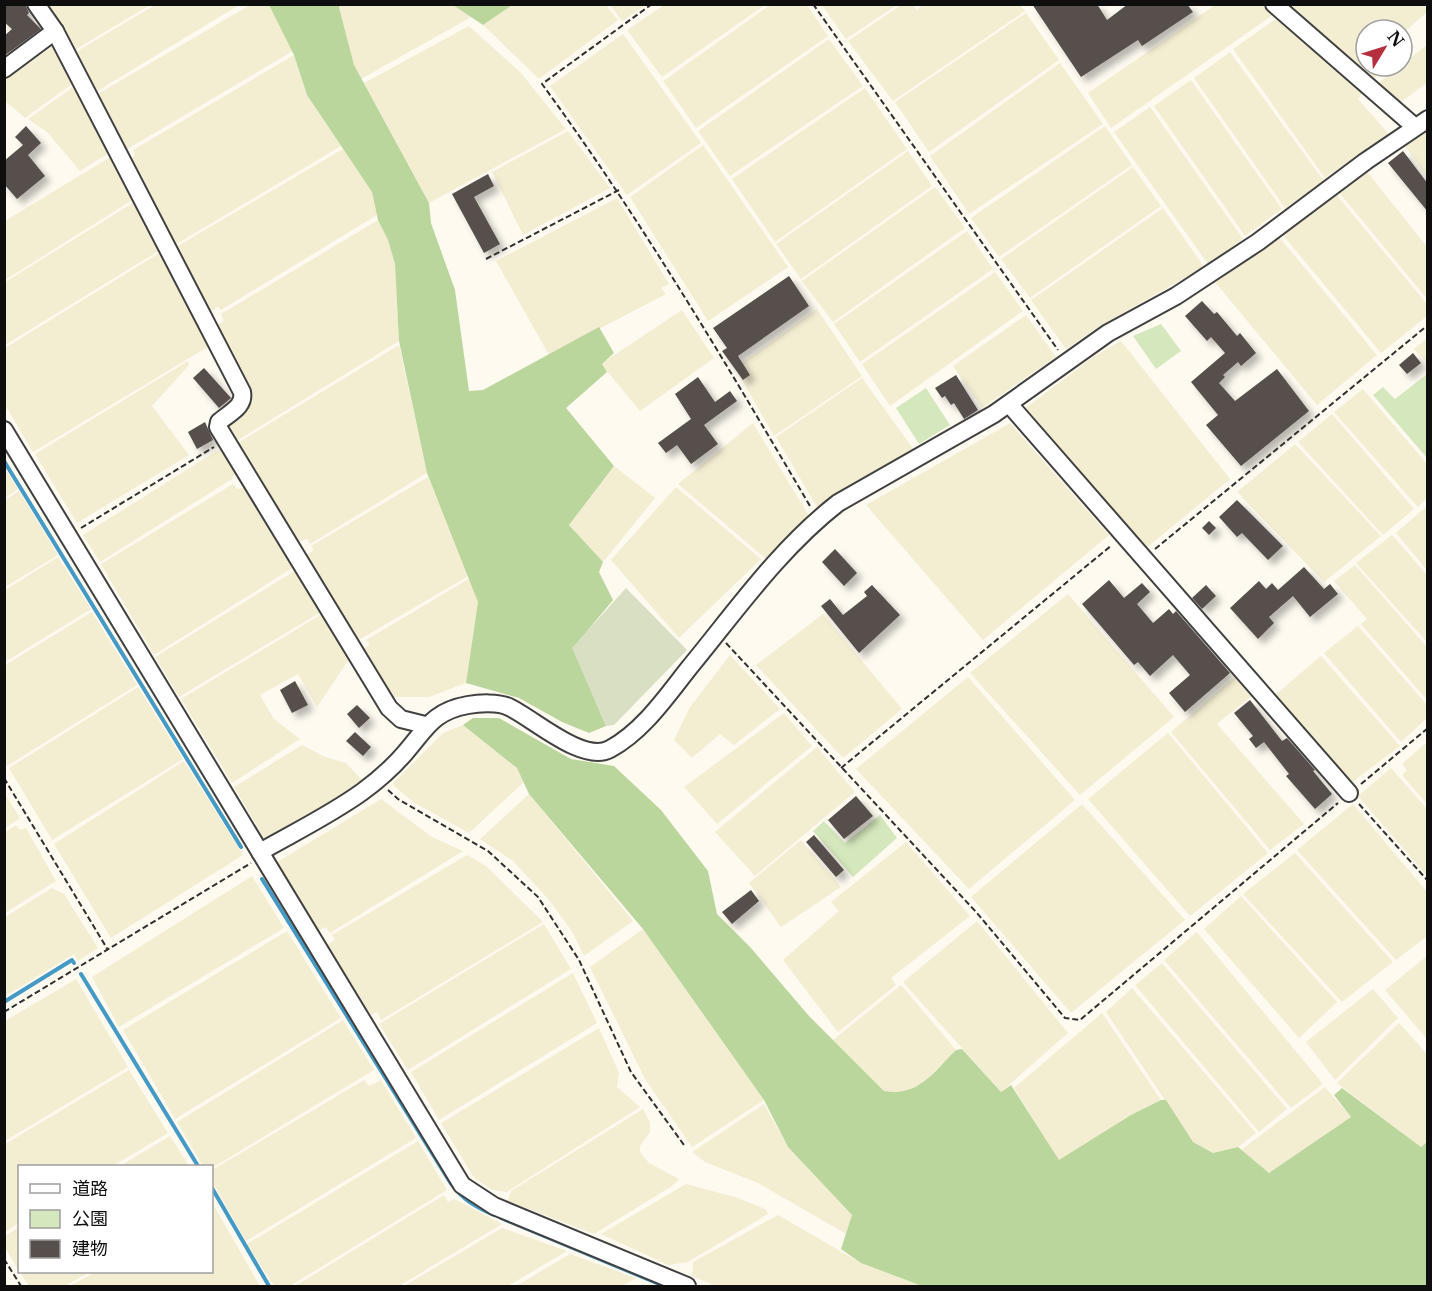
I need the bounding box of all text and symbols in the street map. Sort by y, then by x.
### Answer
north arrow [1354,18,1414,78]
text: N [1383,27,1408,51]
legend [18,1165,213,1273]
text: 道路 [72,1178,108,1200]
text: 公園 [72,1208,108,1230]
text: 建物 [72,1238,108,1260]

